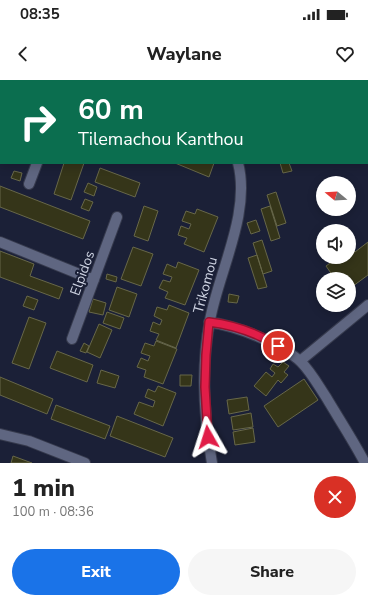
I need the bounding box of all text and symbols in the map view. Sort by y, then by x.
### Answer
text: 08:35 [20,4,60,24]
text: Waylane [146,42,222,66]
icon: back [12,43,34,65]
icon: heart [334,43,356,65]
text: 60 m [78,91,144,129]
icon: right [12,96,64,148]
text: Tilemachou Kanthou [78,127,244,151]
north arrow [316,176,356,216]
map controls [316,176,356,312]
button: sound [316,224,356,264]
street label: Elpidos [66,248,99,298]
street label: Trikomou [189,255,222,316]
button: layers [316,272,356,312]
pin [261,329,295,363]
icon: arrive [267,335,289,357]
position arrow [187,416,229,458]
text: 1 min [12,472,75,504]
button: close [314,476,356,518]
text: 100 m · 08:36 [12,503,94,521]
button: Exit [12,549,180,595]
button: Share [188,549,356,595]

